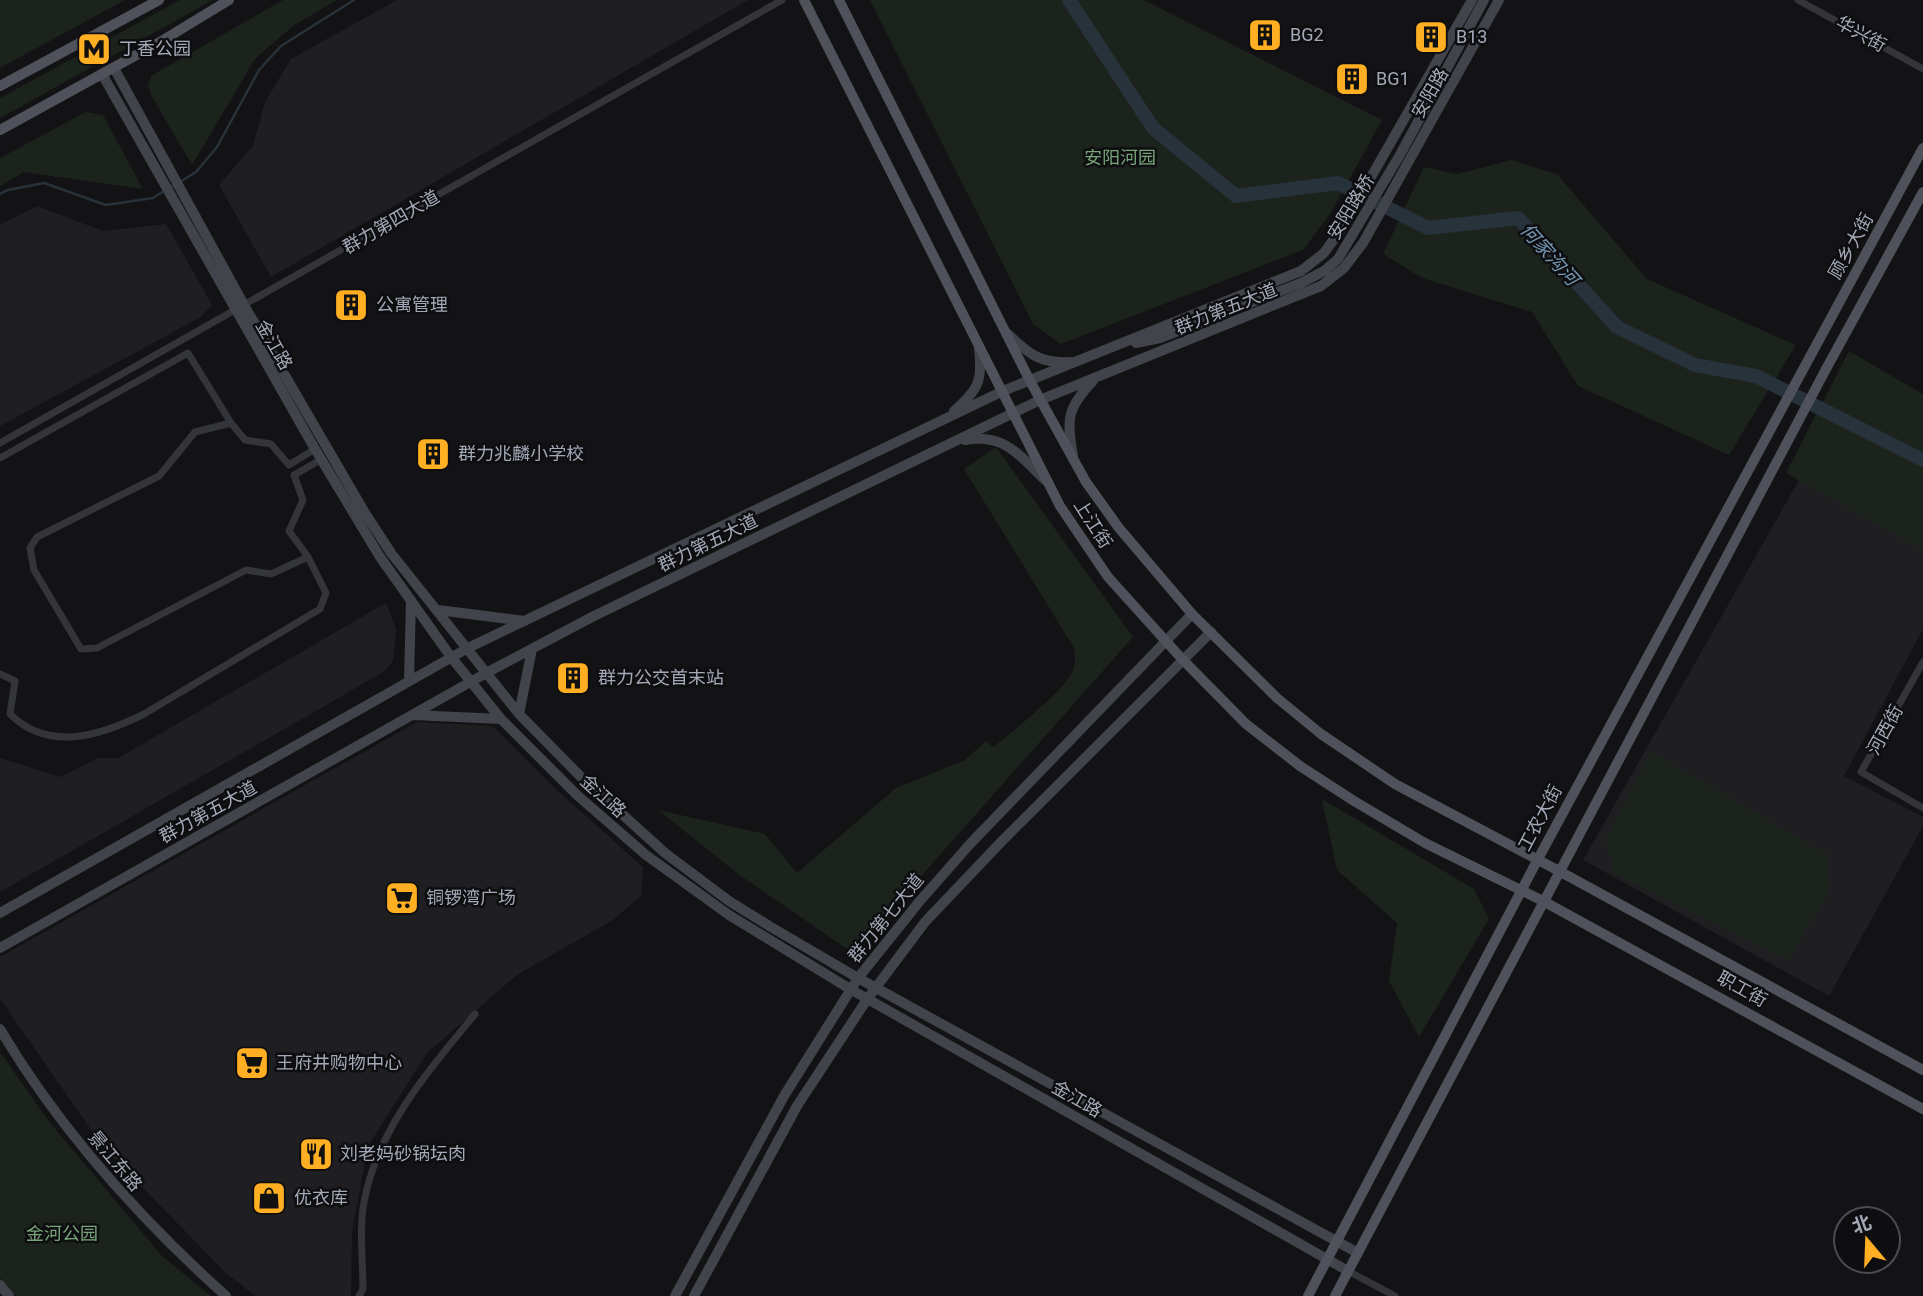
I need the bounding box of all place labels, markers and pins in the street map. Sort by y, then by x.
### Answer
building icon: BG2 [1246,16,1284,54]
building icon: B13 [1412,18,1450,56]
place label: BG2 [1290,24,1324,45]
place label: B13 [1456,26,1487,47]
metro station icon: 丁香公园 [75,30,113,68]
place label: 丁香公园 [119,38,191,59]
building icon: BG1 [1333,60,1371,98]
place label: BG1 [1376,68,1410,89]
building icon: 公寓管理 [332,286,370,324]
place label: 公寓管理 [376,294,448,315]
building icon: 群力兆麟小学校 [414,435,452,473]
place label: 群力兆麟小学校 [458,443,584,464]
building icon: 群力公交首末站 [554,659,592,697]
place label: 群力公交首末站 [598,667,724,688]
supermarket icon: 铜锣湾广场 [383,879,421,917]
place label: 铜锣湾广场 [426,887,516,908]
supermarket icon: 王府井购物中心 [233,1044,271,1082]
place label: 王府井购物中心 [276,1052,402,1073]
restaurant icon: 刘老妈砂锅坛肉 [297,1135,335,1173]
place label: 刘老妈砂锅坛肉 [340,1143,466,1164]
shop icon: 优衣库 [250,1179,288,1217]
place label: 优衣库 [294,1187,348,1208]

